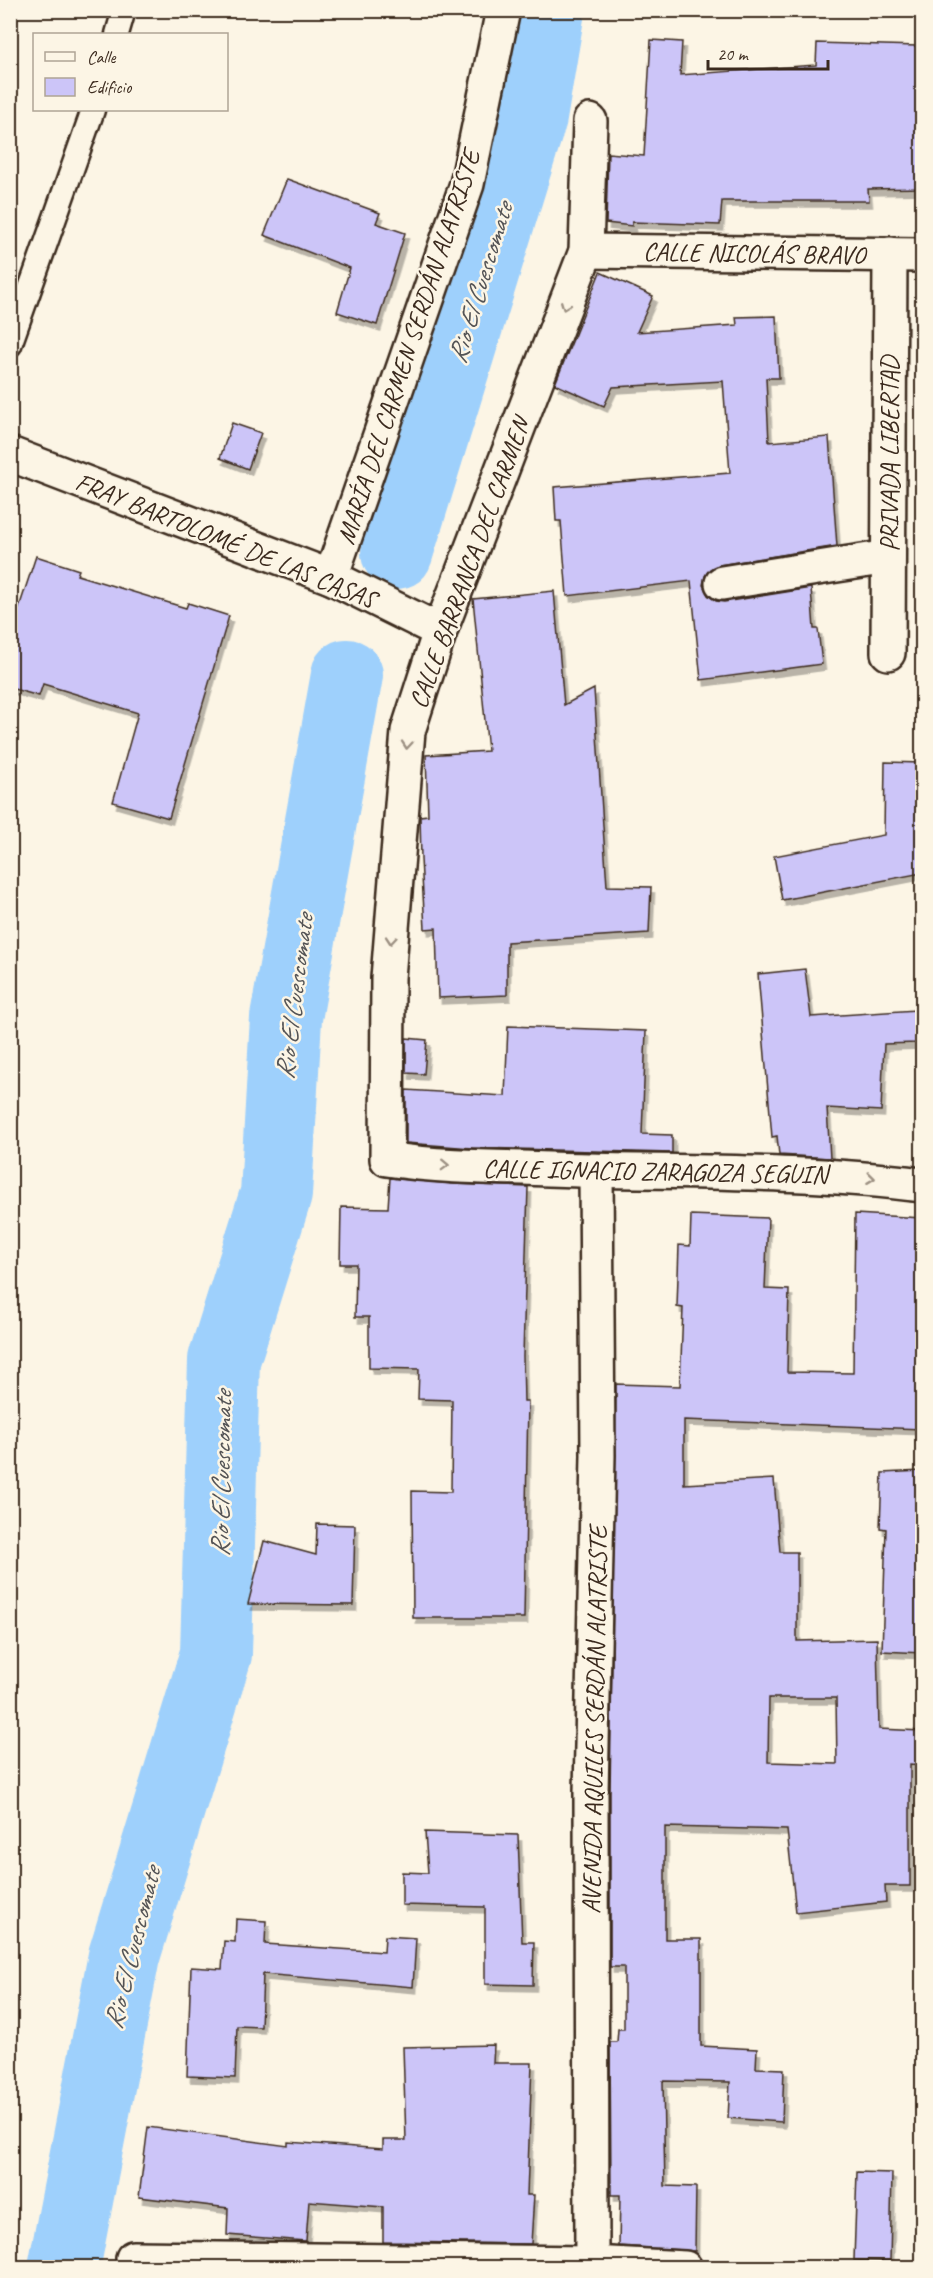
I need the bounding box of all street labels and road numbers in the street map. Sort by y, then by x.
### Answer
street label: MARÍA DEL CARMEN SERDÁN ALATRISTE [329,143,489,548]
street label: CALLE NICOLÁS BRAVO [643,235,868,272]
street label: PRIVADA LIBERTAD [873,353,906,552]
street label: CALLE BARRANCA DEL CARMEN [402,409,539,713]
street label: FRAY BARTOLOMÉ DE LAS CASAS [71,465,385,618]
street label: CALLE IGNACIO ZARAGOZA SEGUIN [483,1152,832,1191]
street label: AVENIDA AQUILES SERDÁN ALATRISTE [575,1523,614,1914]

